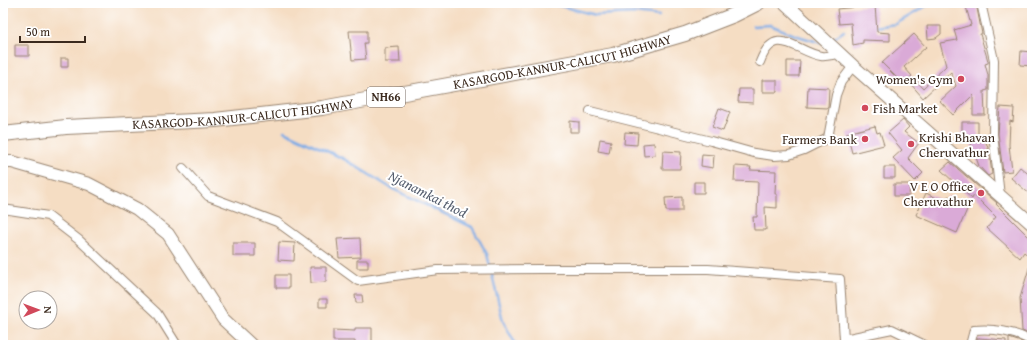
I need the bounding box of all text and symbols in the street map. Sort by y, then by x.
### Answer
scale bar [20,18,85,44]
text: 50 m [26,23,50,40]
street label: KASARGOD-KANNUR-CALICUT HIGHWAY [452,29,674,94]
place label: Women's Gym [876,70,953,89]
marker: Women's Gym [956,74,966,84]
road number: NH66 [367,87,405,107]
street label: KASARGOD-KANNUR-CALICUT HIGHWAY [132,93,356,134]
place label: Fish Market [873,99,938,118]
marker: Fish Market [860,103,870,113]
place label: Krishi Bhavan Cheruvathur [919,128,996,162]
place label: Farmers Bank [782,130,857,149]
marker: Farmers Bank [860,134,870,144]
marker: Krishi Bhavan Cheruvathur [906,139,916,149]
water label: Njanamkai thod [385,166,471,223]
place label: V E O Office Cheruvathur [904,177,974,211]
marker: V E O Office Cheruvathur [976,188,986,198]
north arrow [18,290,58,330]
text: N [40,306,56,314]

